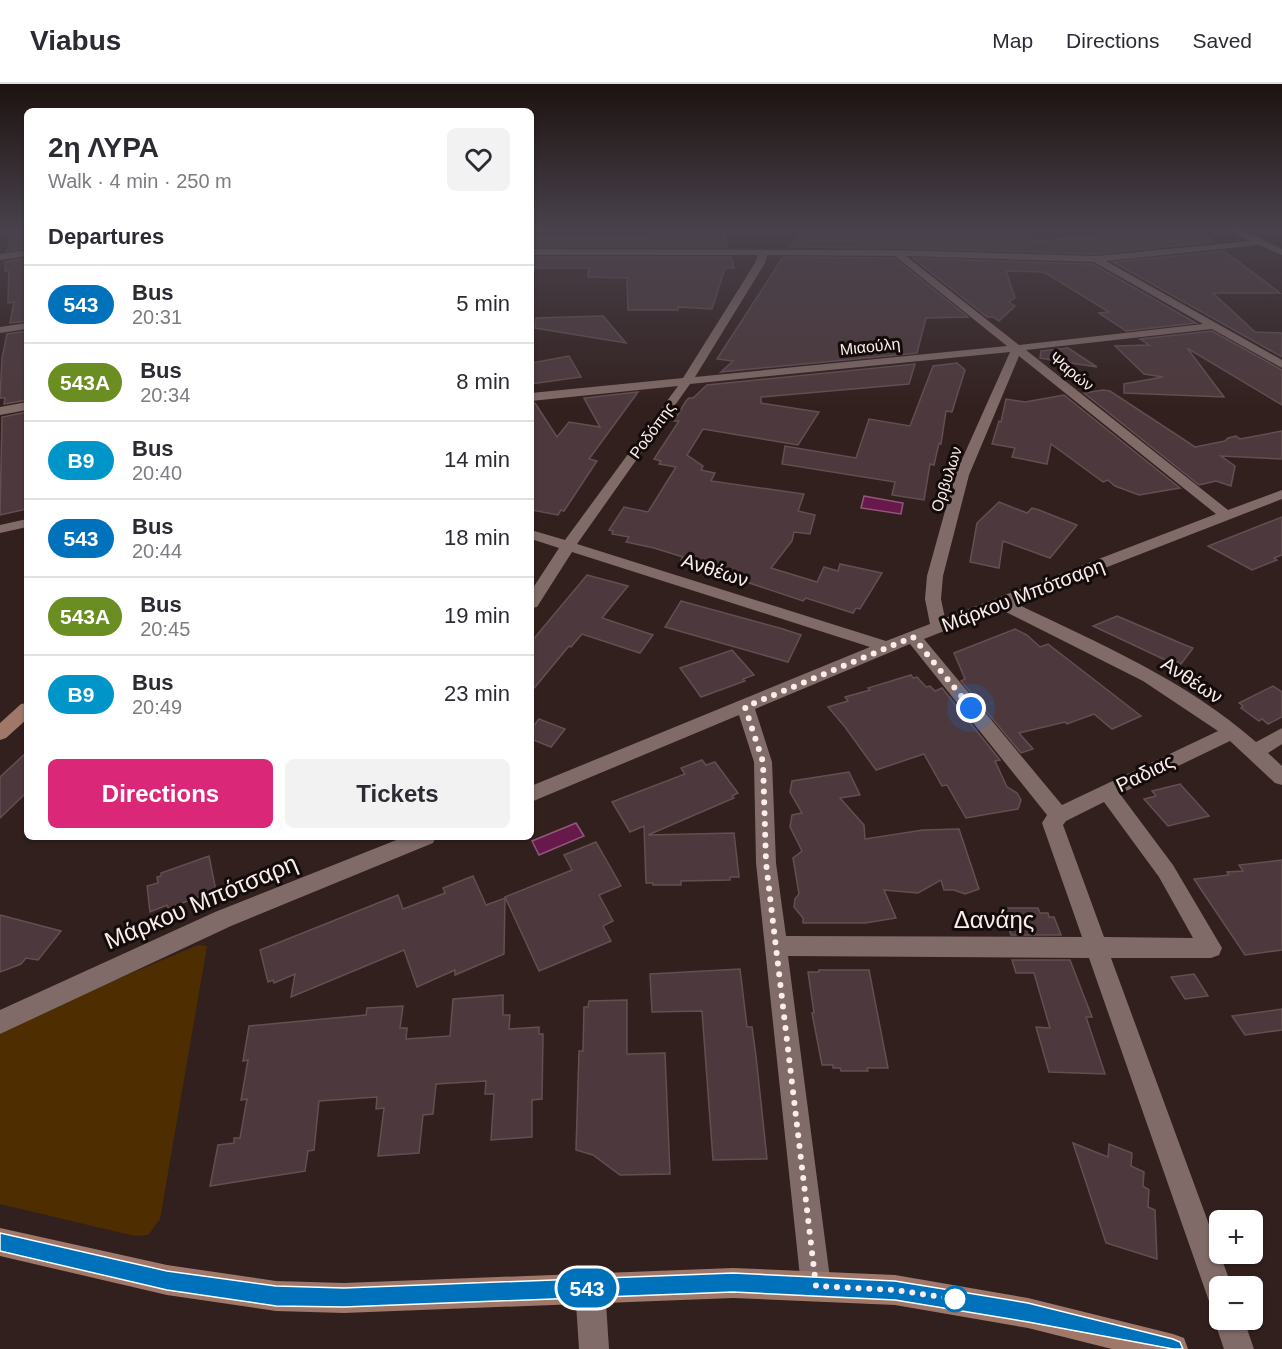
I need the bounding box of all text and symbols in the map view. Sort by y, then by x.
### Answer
text: Viabus [30,25,121,56]
text: Map [992,29,1033,52]
text: Directions [1066,29,1159,52]
text: Saved [1192,29,1252,52]
button: heart [447,128,510,191]
text: 2η ΛΥΡΑ [48,132,159,163]
text: Walk · 4 min · 250 m [48,170,232,192]
text: Departures [48,224,164,249]
text: Bus [132,280,174,305]
text: 5 min [456,291,510,316]
text: 543 [63,293,99,316]
text: 20:31 [132,306,182,328]
street label: Μιαούλη [839,335,901,358]
street label: Ψαρών [1046,349,1097,394]
text: Bus [140,358,182,383]
text: 8 min [456,369,510,394]
text: 543A [60,371,110,394]
text: 20:34 [140,384,190,406]
street label: Ροδόπης [626,399,678,462]
text: Bus [132,436,174,461]
street label: Ορβυλων [928,444,965,514]
text: 14 min [444,447,510,472]
text: Β9 [68,449,94,472]
text: 20:40 [132,462,182,484]
text: Bus [132,514,174,539]
text: 18 min [444,525,510,550]
text: 543 [63,527,99,550]
text: 20:44 [132,540,182,562]
street label: Ανθέων [679,549,751,591]
street label: Μάρκου Μπότσαρη [939,554,1107,636]
text: Bus [140,592,182,617]
text: 19 min [444,603,510,628]
text: 543A [60,605,110,628]
text: 20:45 [140,618,190,640]
street label: Ανθέων [1157,652,1227,708]
text: Bus [132,670,174,695]
text: 23 min [444,681,510,706]
text: Β9 [68,683,94,706]
your location [956,693,986,723]
text: 20:49 [132,696,182,718]
street label: Ραδιας [1112,749,1178,796]
button: Directions [48,759,273,828]
button: Tickets [285,759,510,828]
street label: Μάρκου Μπότσαρη [100,849,301,954]
street label: Δανάης [954,906,1034,933]
map controls [1209,1210,1263,1330]
button: + [1209,1210,1263,1264]
line badge: 543 [552,1268,622,1308]
button: − [1209,1276,1263,1330]
text: 543 [569,1277,605,1300]
unlabelled marker [942,1286,968,1312]

